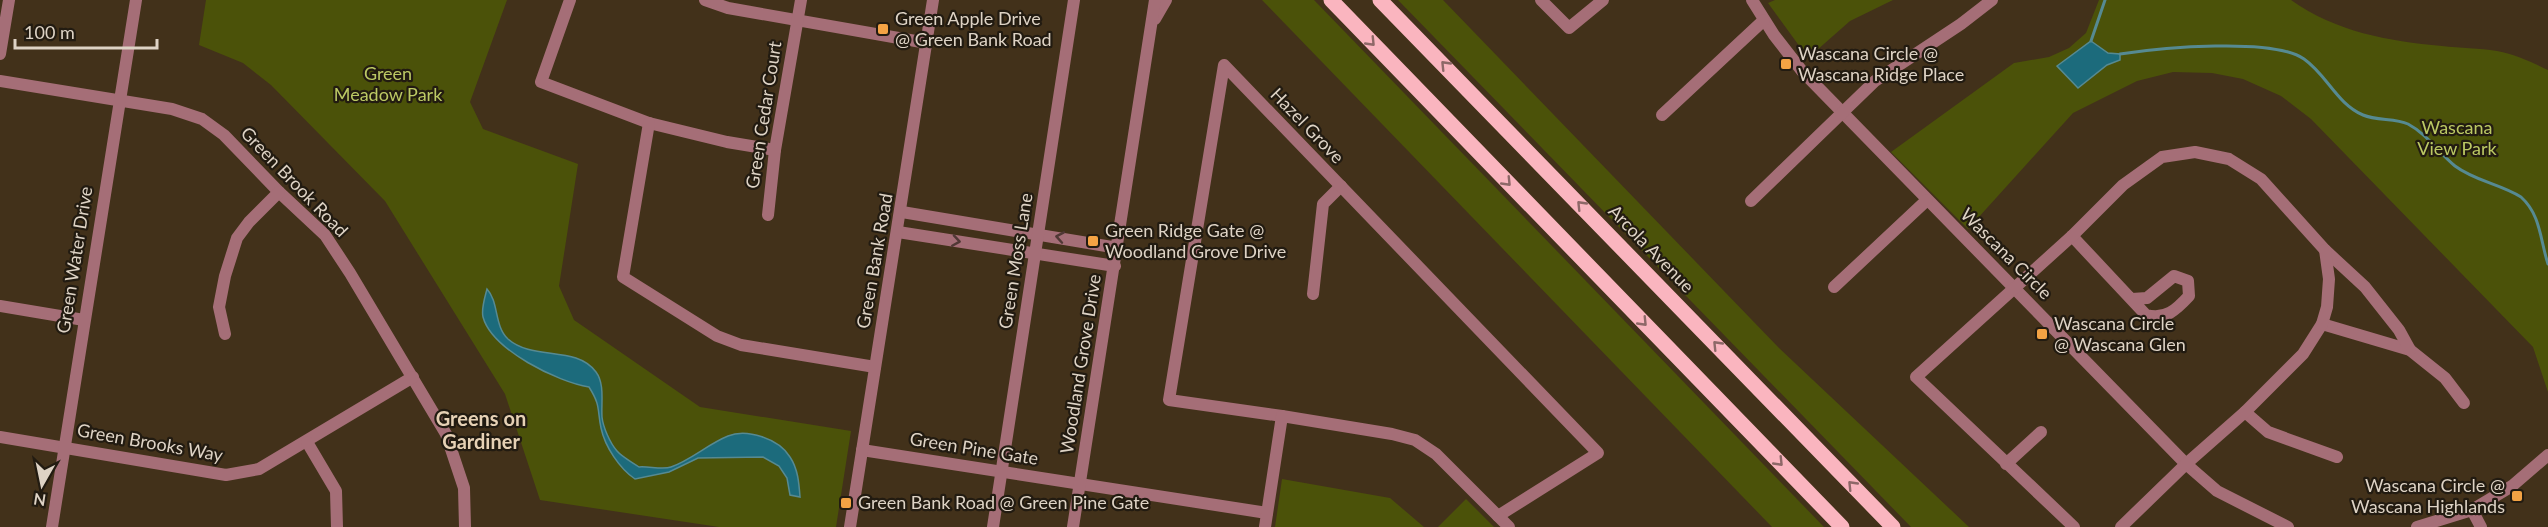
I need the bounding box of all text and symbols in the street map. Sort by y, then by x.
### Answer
place label: Green Apple Drive @ Green Bank Road [895,7,1052,50]
scale bar [15,12,158,50]
text: 100 m [24,21,75,43]
marker: Green Apple Drive @ Green Bank Road [876,22,890,36]
one-way arrow [1364,35,1375,46]
street label: Green Cedar Court [740,39,786,190]
place label: Wascana Circle @ Wascana Ridge Place [1798,42,1964,85]
marker: Wascana Circle @ Wascana Ridge Place [1779,57,1793,71]
park label: Green Meadow Park [334,62,443,105]
one-way arrow [1441,62,1452,73]
street label: Hazel Grove [1266,83,1349,168]
park label: Wascana View Park [2417,116,2498,159]
street label: Green Brook Road [237,122,353,241]
one-way arrow [1500,174,1511,185]
street label: Green Water Drive [52,185,97,335]
street label: Green Bank Road [851,191,897,330]
street label: Green Moss Lane [993,191,1037,330]
street label: Arcola Avenue [1604,200,1699,297]
one-way arrow [1577,201,1588,211]
street label: Wascana Circle [1956,203,2057,304]
place label: Green Ridge Gate @ Woodland Grove Drive [1105,219,1286,262]
one-way arrow [1056,231,1066,244]
one-way arrow [951,234,961,246]
marker: Green Ridge Gate @ Woodland Grove Drive [1086,234,1100,248]
street label: Woodland Grove Drive [1055,273,1105,455]
place label: Wascana Circle @ Wascana Glen [2054,312,2186,355]
one-way arrow [1636,315,1647,325]
marker: Wascana Circle @ Wascana Glen [2035,327,2049,341]
one-way arrow [1713,341,1724,351]
district label: Greens on Gardiner [436,406,526,453]
street label: Green Brooks Way [75,418,226,466]
street label: Green Pine Gate [908,427,1040,469]
north arrow [12,455,72,515]
one-way arrow [1772,455,1783,465]
place label: Wascana Circle @ Wascana Highlands [2351,474,2505,517]
one-way arrow [1849,481,1860,492]
marker: Wascana Circle @ Wascana Highlands [2510,489,2524,503]
text: N [32,490,47,511]
place label: Green Bank Road @ Green Pine Gate [858,491,1149,513]
marker: Green Bank Road @ Green Pine Gate [839,496,853,510]

